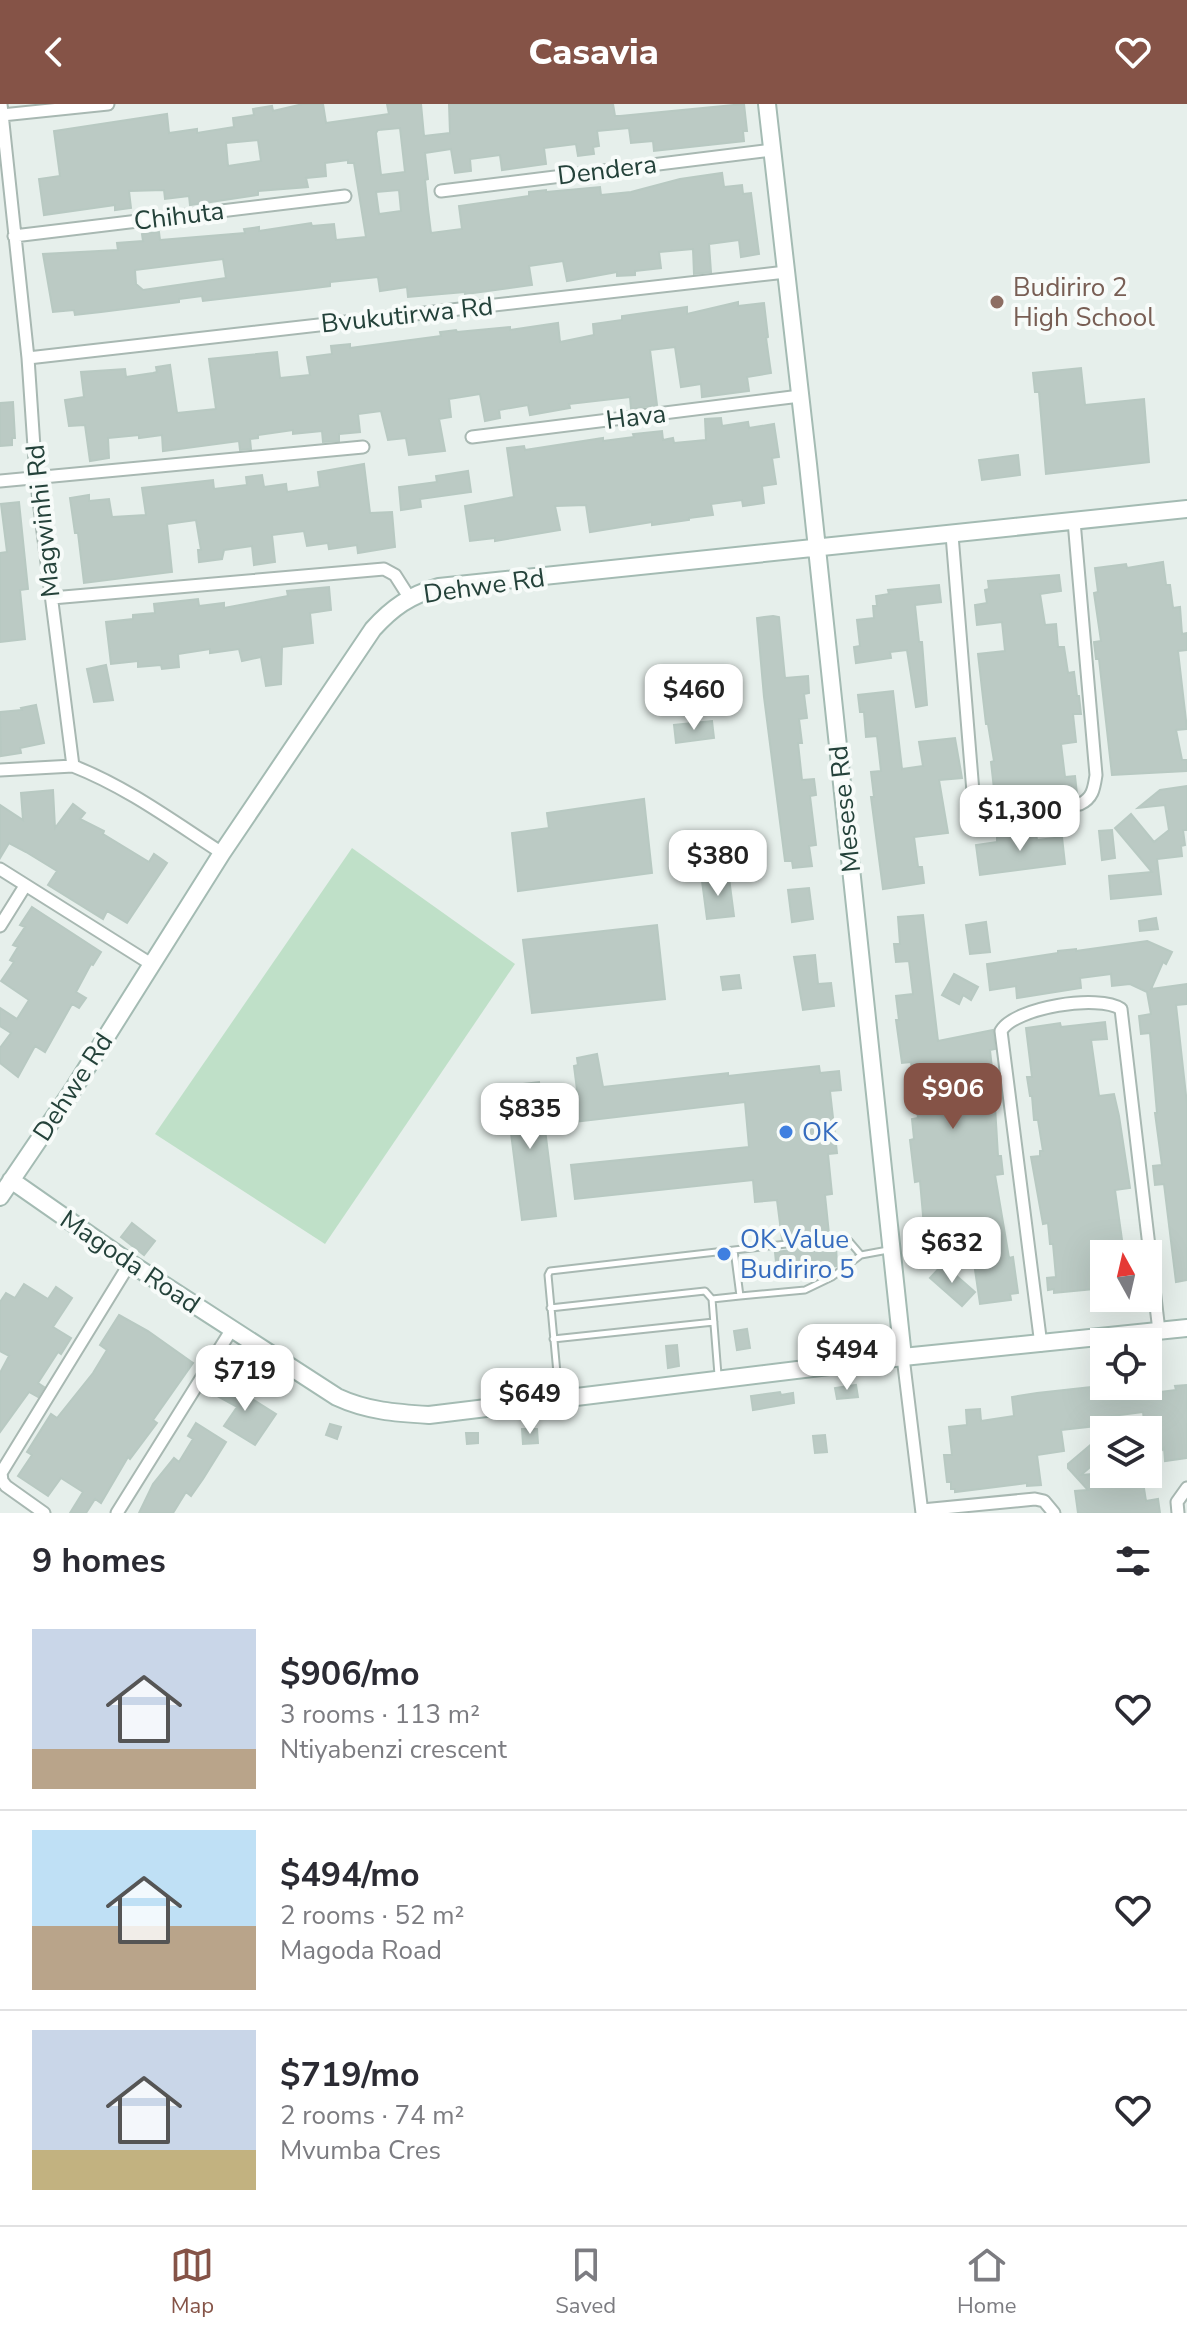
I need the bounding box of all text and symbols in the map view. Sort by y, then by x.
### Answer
text: Casavia [528,28,659,77]
icon: back [32,30,76,74]
icon: heart [1111,30,1155,74]
street label: Dendera [555,147,659,193]
street label: Chihuta [132,193,226,239]
place label: Budiriro 2 High School [1013,270,1155,335]
street label: Bvukutirwa Rd [319,289,495,341]
marker: Budiriro 2 High School [988,293,1006,311]
street label: Hava [604,396,668,438]
street label: Magwinhi Rd [18,443,68,599]
street label: Dehwe Rd [421,560,547,612]
pin: $460 [647,664,741,732]
text: $460 [663,672,725,707]
street label: Mesese Rd [821,744,869,874]
pin: $1,300 [955,785,1085,853]
text: $1,300 [978,793,1062,828]
pin: $380 [671,830,765,898]
text: $380 [687,838,749,873]
street label: Dehwe Rd [25,1026,121,1148]
pin: $906 [906,1063,1000,1131]
text: $906 [922,1071,984,1106]
pin: $835 [483,1083,577,1151]
text: $835 [499,1091,561,1126]
place label: OK [802,1115,839,1150]
marker: OK [777,1123,795,1141]
street label: Magoda Road [53,1202,207,1322]
pin: $632 [905,1217,999,1285]
place label: OK Value Budiriro 5 [740,1222,855,1287]
text: $632 [921,1225,983,1260]
north arrow [1090,1240,1162,1312]
map controls [1090,1240,1162,1488]
marker: OK Value Budiriro 5 [715,1245,733,1263]
pin: $494 [800,1324,894,1392]
button: locate [1090,1328,1162,1400]
text: $494 [816,1332,878,1367]
pin: $719 [198,1345,292,1413]
text: $719 [214,1353,276,1388]
pin: $649 [483,1368,577,1436]
text: $649 [499,1376,561,1411]
button: layers [1090,1416,1162,1488]
text: 9 homes [32,1538,166,1584]
icon: filters [1111,1539,1155,1583]
text: $906/mo [280,1651,420,1697]
icon: home [96,1661,192,1757]
icon: heart [1111,1687,1155,1731]
text: 3 rooms · 113 m² [280,1697,480,1732]
text: Ntiyabenzi crescent [280,1732,507,1767]
text: $494/mo [280,1852,420,1898]
icon: home [96,1862,192,1958]
icon: heart [1111,1888,1155,1932]
text: 2 rooms · 52 m² [280,1898,464,1933]
text: Magoda Road [280,1933,442,1968]
text: $719/mo [280,2052,420,2098]
icon: home [96,2062,192,2158]
icon: heart [1111,2088,1155,2132]
text: 2 rooms · 74 m² [280,2098,464,2133]
text: Mvumba Cres [280,2133,441,2168]
tab: Map [170,2243,214,2321]
tab: Saved [555,2243,616,2321]
tab: Home [957,2243,1017,2321]

